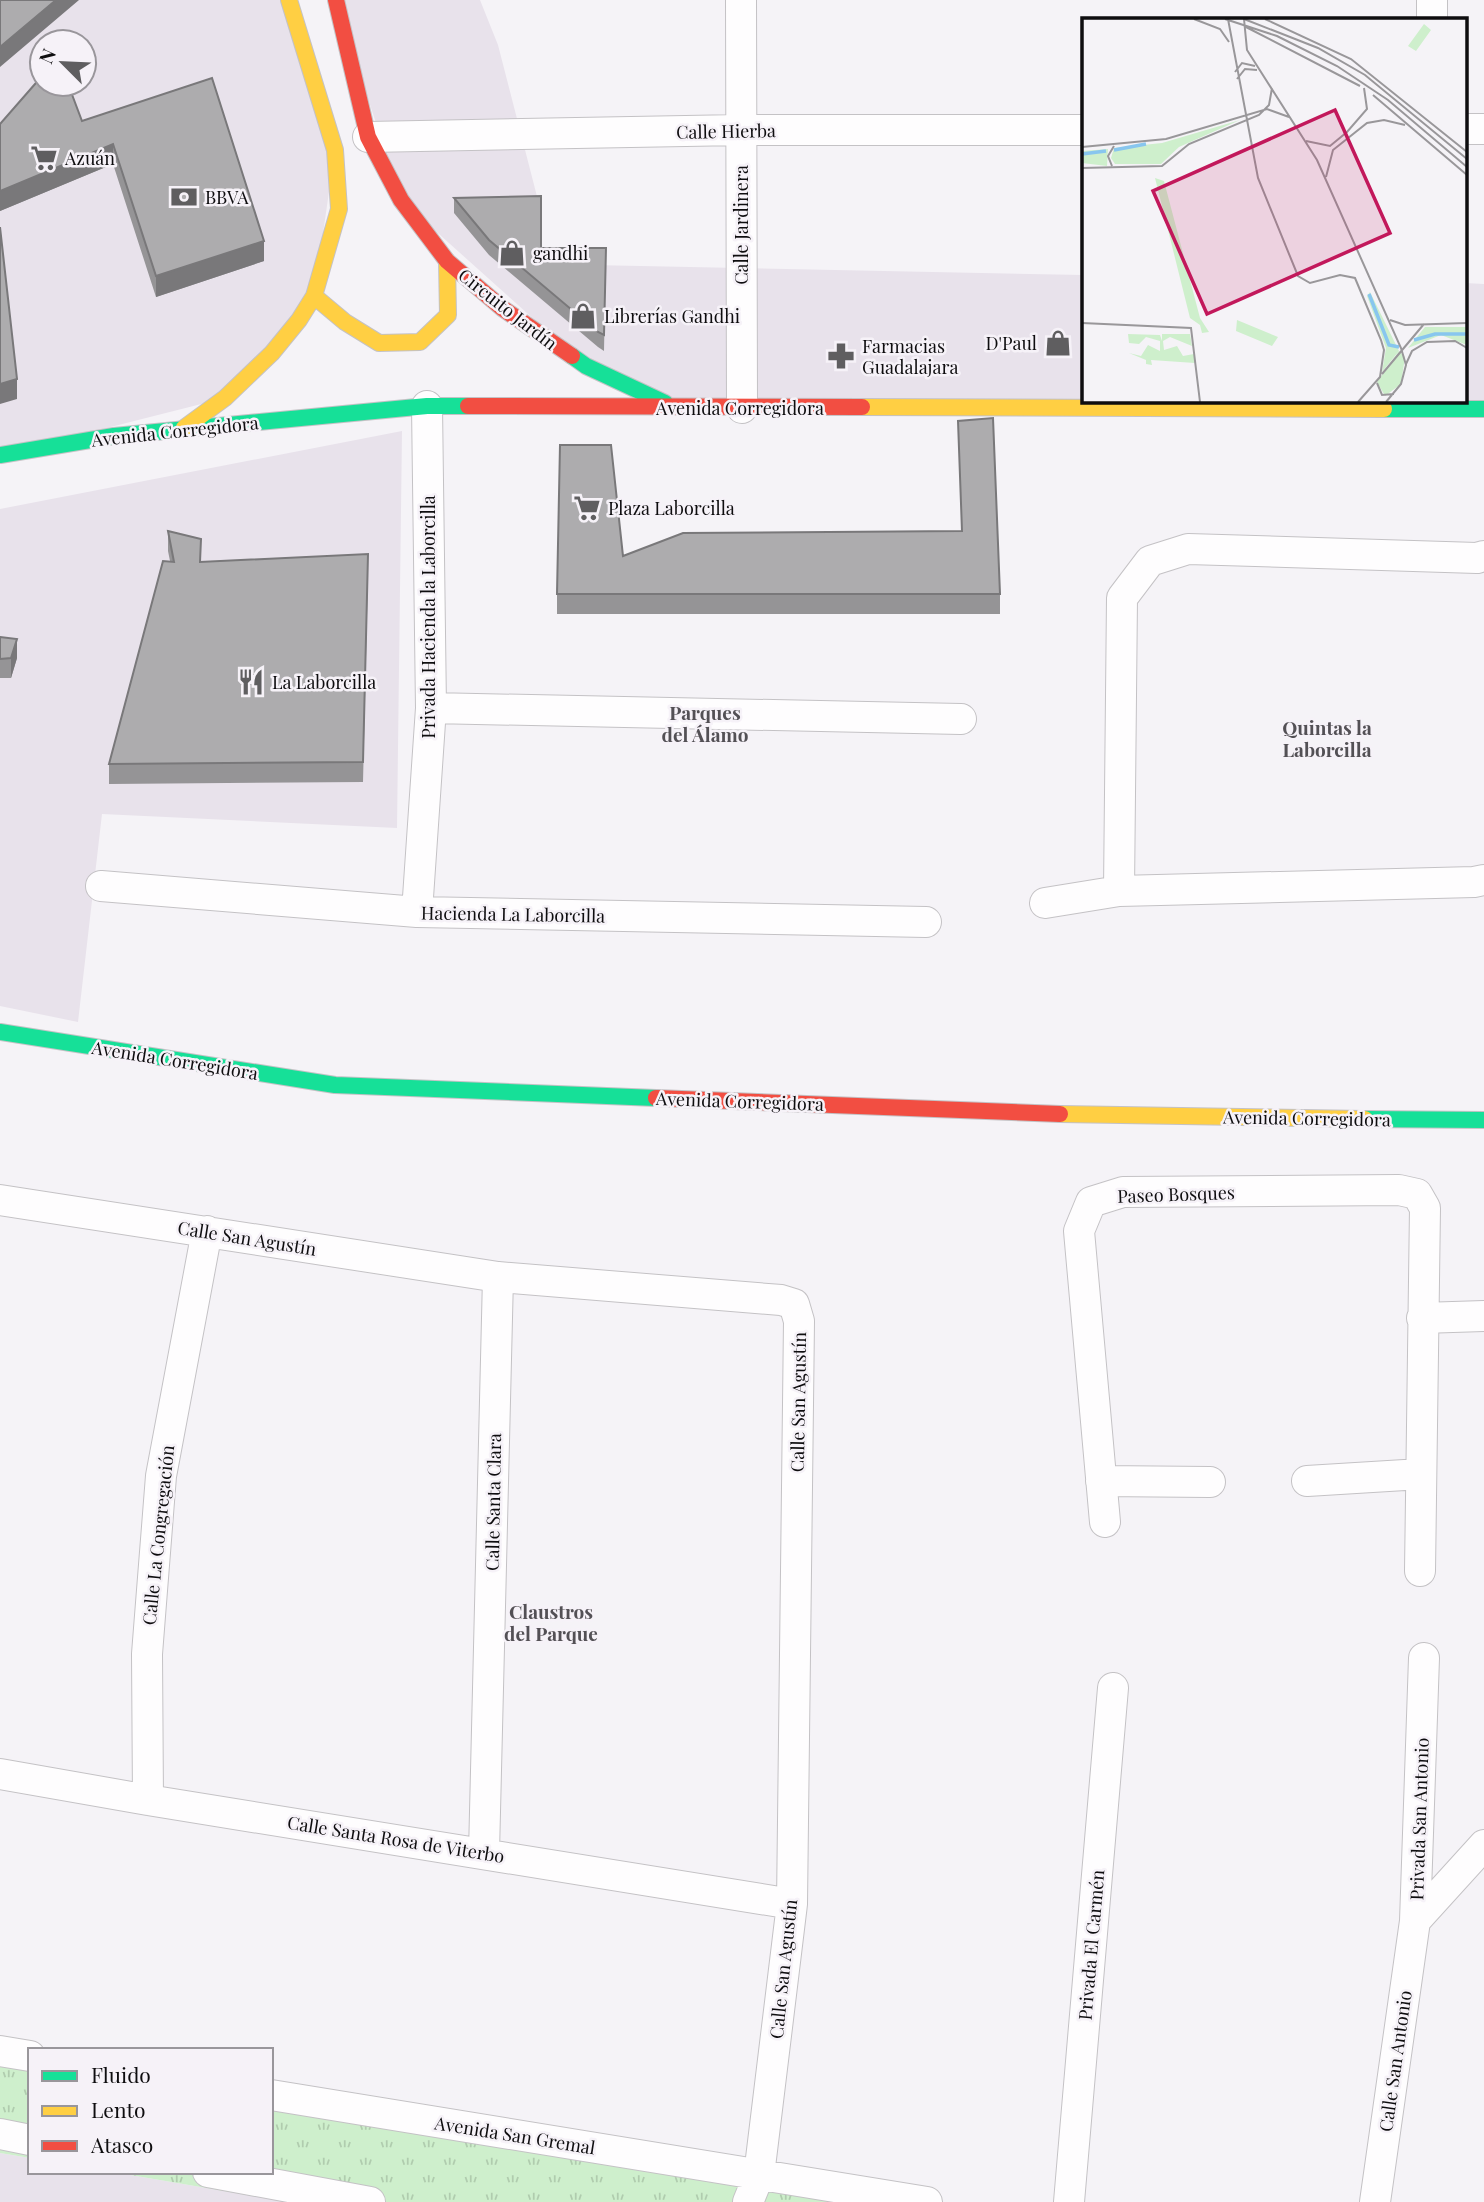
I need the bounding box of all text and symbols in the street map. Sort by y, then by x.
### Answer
inset map [1082,18,1466,402]
north arrow [28,28,98,98]
text: N [32,44,61,67]
street label: Calle Hierba [676,118,776,144]
supermarket icon: Azuán [29,143,59,173]
place label: Azuán [64,146,115,170]
street label: Calle Jardinera [729,165,753,285]
bank icon: BBVA [169,182,199,212]
place label: BBVA [205,185,249,209]
shop icon: gandhi [497,238,527,268]
place label: gandhi [533,241,588,265]
street label: Circuito Jardín [454,263,562,355]
shop icon: Librerías Gandhi [568,301,598,331]
place label: Librerías Gandhi [604,304,740,328]
shop icon: D'Paul [1043,328,1073,358]
place label: D'Paul [986,331,1037,355]
place label: Farmacias Guadalajara [862,334,958,379]
pharmacy icon: Farmacias Guadalajara [826,341,856,371]
street label: Avenida Corregidora [655,396,824,420]
street label: Avenida Corregidora [89,410,260,452]
supermarket icon: Plaza Laborcilla [572,493,602,523]
street label: Privada Hacienda la Laborcilla [416,495,440,739]
place label: Plaza Laborcilla [608,496,735,520]
restaurant icon: La Laborcilla [236,667,266,697]
place label: La Laborcilla [272,670,376,694]
district label: Parques del Álamo [662,699,749,747]
district label: Quintas la Laborcilla [1282,714,1372,762]
street label: Hacienda La Laborcilla [421,900,605,928]
street label: Avenida Corregidora [89,1035,260,1085]
street label: Avenida Corregidora [655,1086,824,1116]
street label: Avenida Corregidora [1222,1105,1391,1131]
street label: Paseo Bosques [1117,1180,1235,1208]
street label: Calle San Agustín [176,1215,318,1261]
street label: Calle San Agustín [785,1332,811,1472]
street label: Calle Santa Clara [480,1433,506,1571]
street label: Calle La Congregación [137,1444,179,1626]
district label: Claustros del Parque [504,1598,598,1646]
street label: Privada San Antonio [1404,1737,1434,1901]
street label: Calle Santa Rosa de Viterbo [286,1810,506,1868]
street label: Privada El Carmén [1072,1869,1110,2021]
street label: Calle San Agustín [764,1898,802,2040]
street label: Calle San Antonio [1373,1989,1417,2133]
legend [28,2048,273,2174]
text: Fluido [91,2060,151,2088]
text: Lento [91,2095,145,2123]
street label: Avenida San Gremal [432,2110,597,2160]
text: Atasco [90,2130,153,2158]

